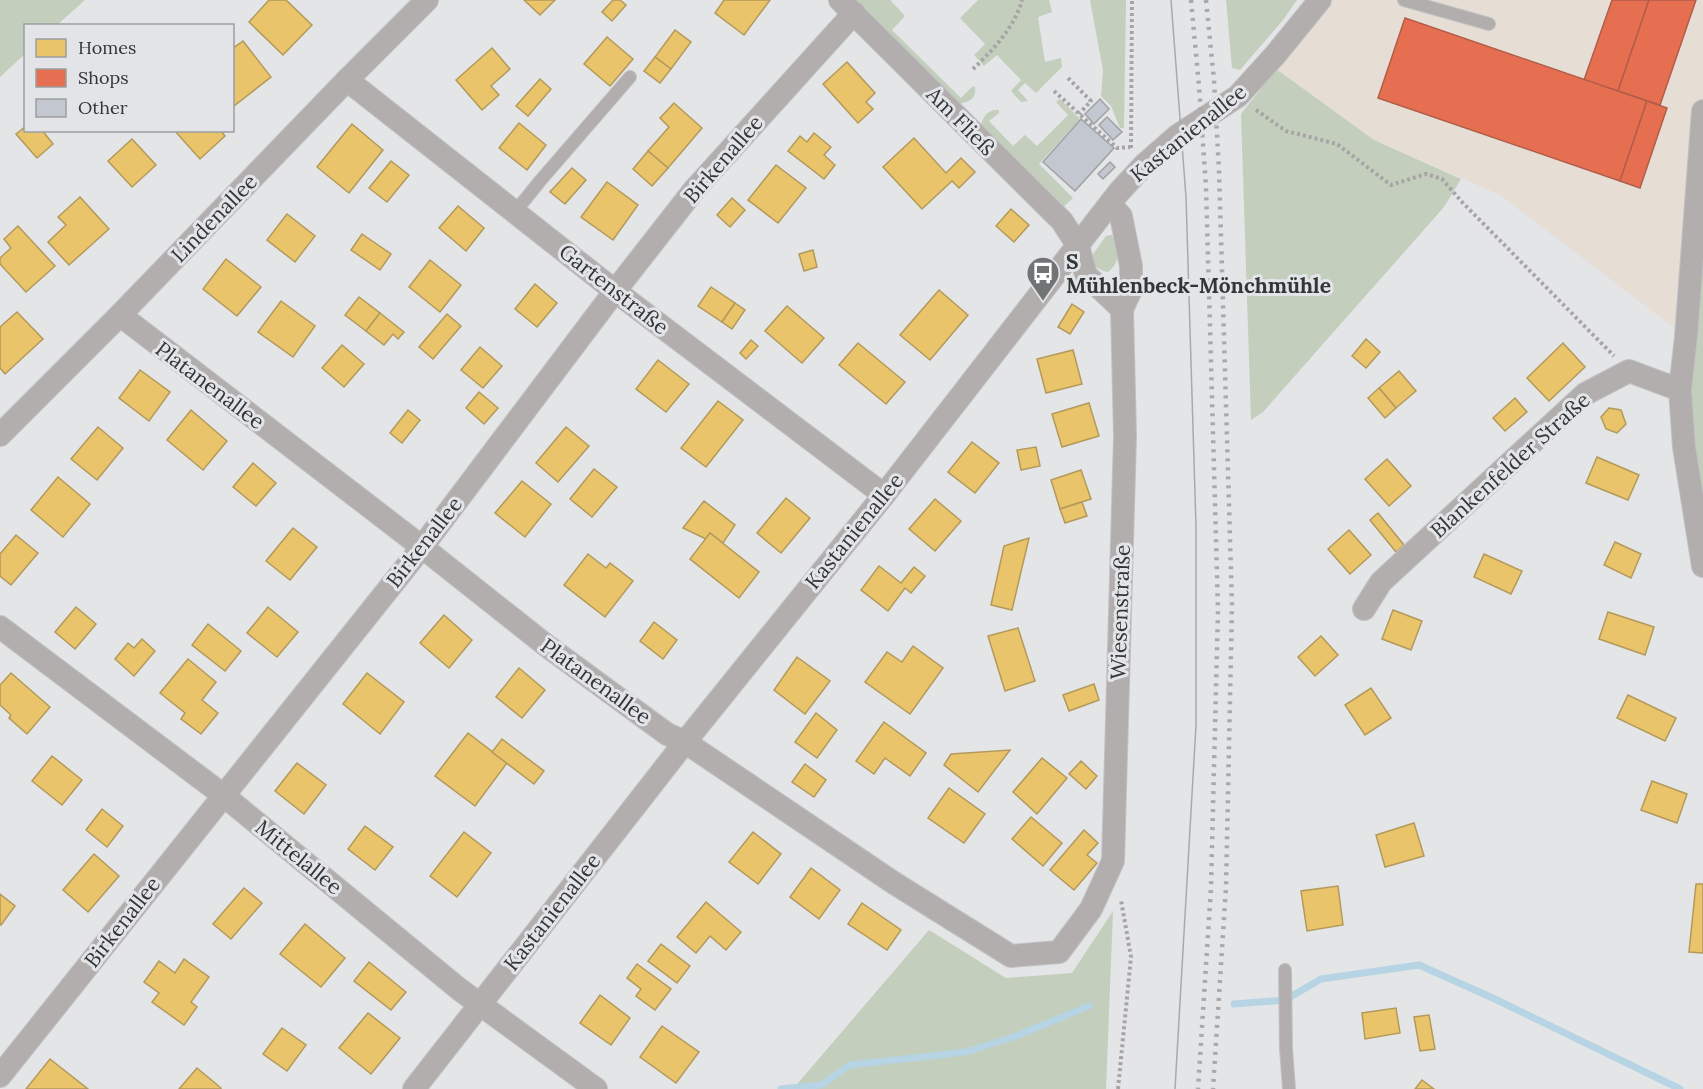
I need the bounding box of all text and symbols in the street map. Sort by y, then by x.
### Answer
legend [24,24,234,132]
text: Homes [78,36,136,59]
text: Shops [78,66,129,89]
street label: Kastanienallee [1124,78,1252,188]
street label: Am Fließ [920,80,1001,161]
text: Other [78,96,128,119]
street label: Birkenallee [677,109,769,209]
street label: Lindenallee [165,168,263,268]
street label: Gartenstraße [554,238,674,340]
place label: S Mühlenbeck-Mönchmühle [1066,248,1331,299]
bus stop icon: S Mühlenbeck-Mönchmühle [1025,255,1061,302]
street label: Platanenallee [150,335,270,435]
street label: Blankenfelder Straße [1425,386,1595,544]
street label: Kastanienallee [799,467,909,595]
street label: Birkenallee [380,491,468,593]
street label: Wiesenstraße [1104,544,1136,680]
street label: Platanenallee [536,632,656,730]
street label: Mittelallee [250,814,348,900]
street label: Kastanienallee [498,848,606,976]
street label: Birkenallee [78,871,166,973]

